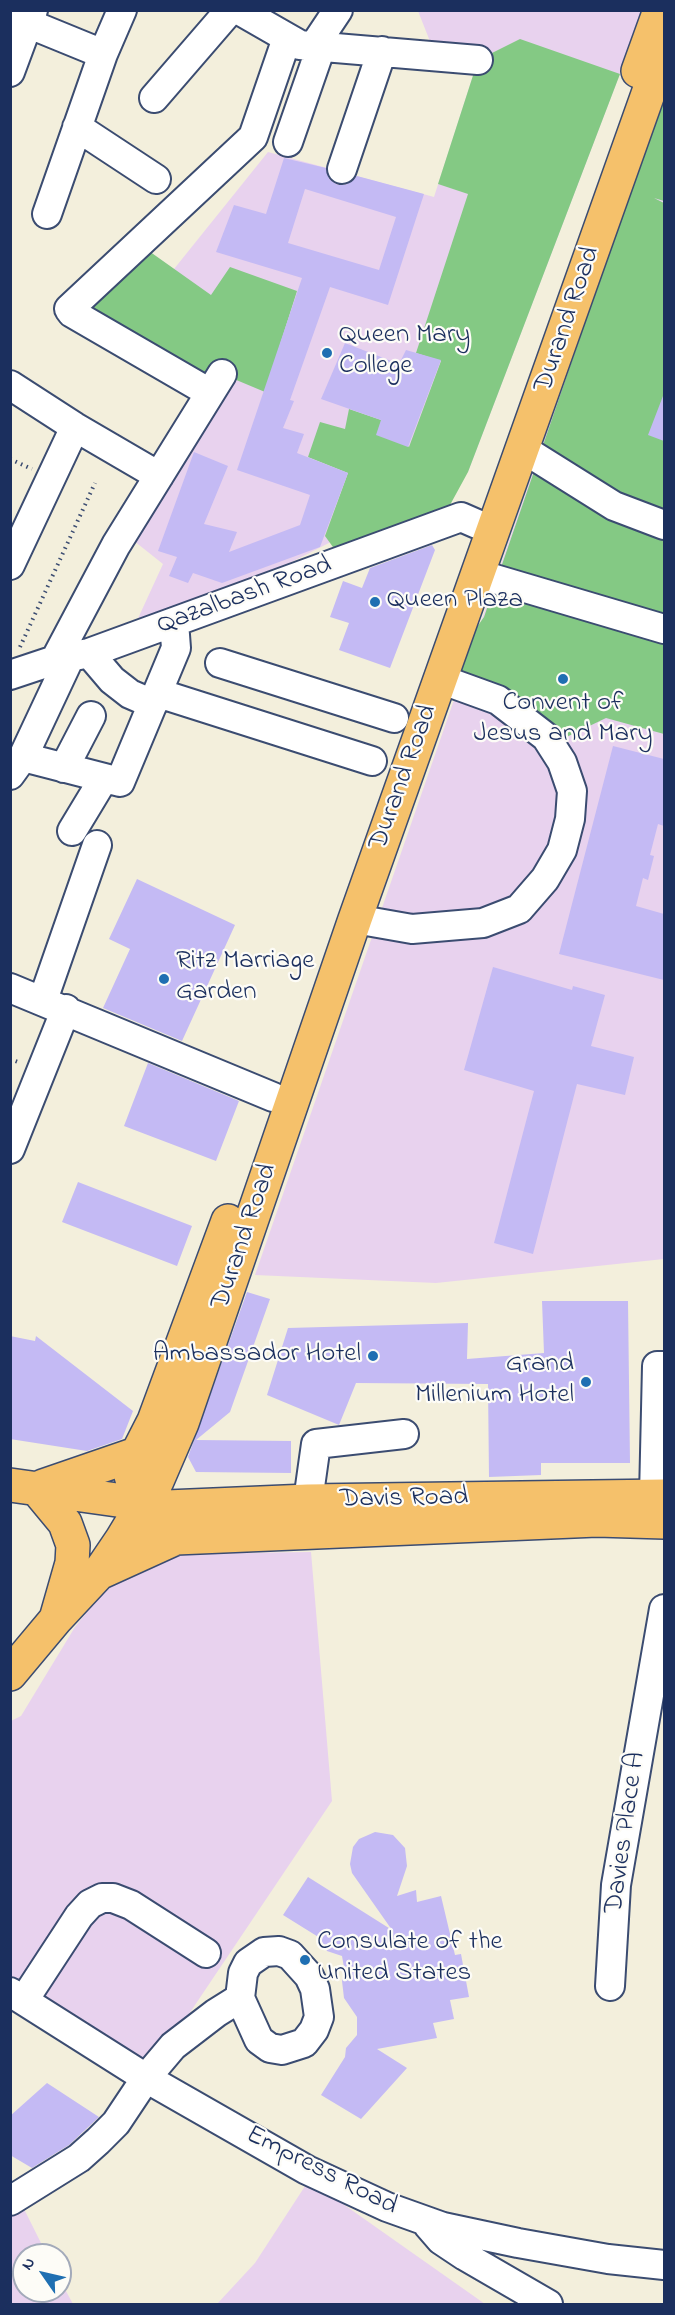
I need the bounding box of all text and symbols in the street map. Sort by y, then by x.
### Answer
street label: Durand Road [529,243,609,397]
place label: Queen Mary College [339,321,470,384]
marker: Queen Mary College [320,346,334,360]
street label: Qazalbash Road [153,550,337,644]
place label: Queen Plaza [387,586,523,618]
marker: Queen Plaza [368,595,382,609]
marker: Convent of Jesus and Mary [556,672,570,686]
place label: Convent of Jesus and Mary [473,689,653,752]
street label: Durand Road [364,701,446,855]
place label: Ritz Marriage Garden [176,947,314,1010]
marker: Ritz Marriage Garden [157,972,171,986]
street label: Durand Road [206,1160,286,1314]
place label: Ambassador Hotel [153,1340,361,1372]
marker: Ambassador Hotel [366,1349,380,1363]
place label: Grand Millenium Hotel [415,1350,574,1413]
marker: Grand Millenium Hotel [579,1375,593,1389]
street label: Davis Road [339,1483,469,1517]
street label: Davies Place A [600,1750,654,1916]
place label: Consulate of the United States [317,1928,503,1991]
marker: Consulate of the United States [298,1953,312,1967]
street label: Empress Road [240,2120,402,2224]
north arrow [12,2243,72,2303]
text: N [16,2253,42,2275]

